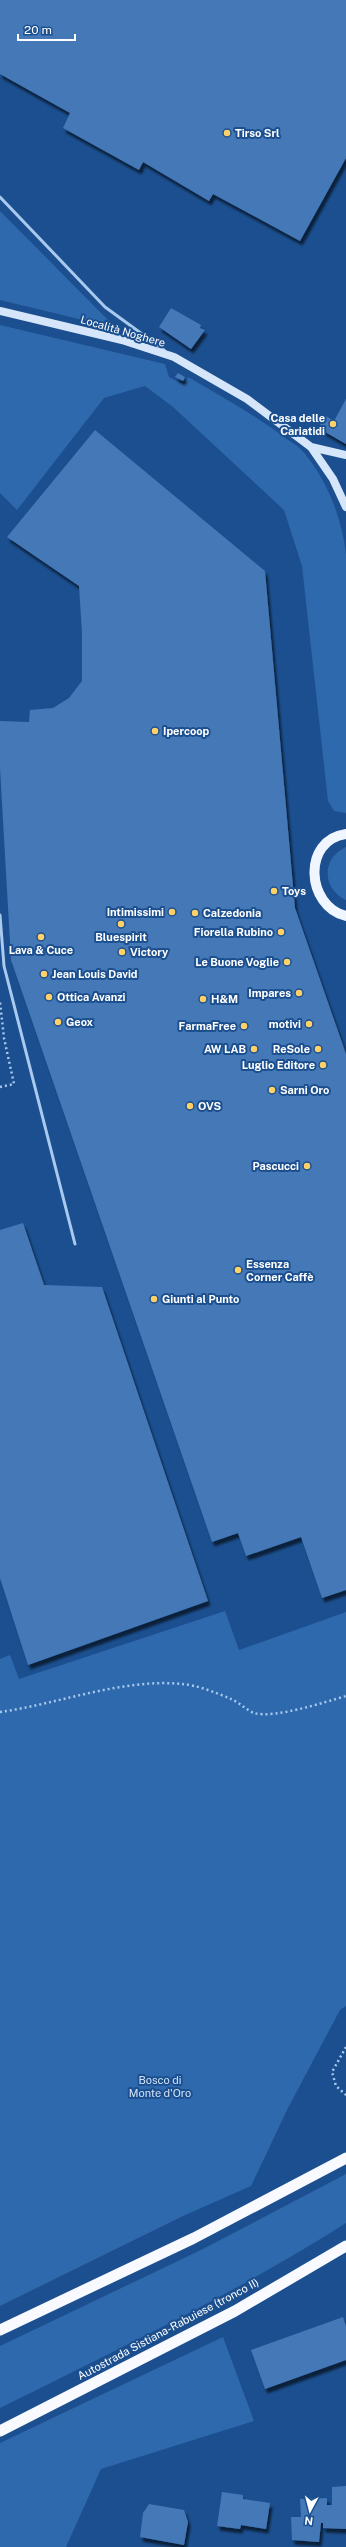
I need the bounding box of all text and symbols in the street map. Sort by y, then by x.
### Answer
scale bar [18,16,75,42]
text: 20 m [24,23,52,37]
place label: Tirso Srl [235,127,280,139]
marker: Tirso Srl [222,128,232,138]
street label: Località Noghere [79,313,167,349]
place label: Casa delle Cariatidi [270,412,325,437]
marker: Casa delle Cariatidi [328,419,338,429]
place label: Ipercoop [163,725,210,737]
marker: Ipercoop [150,726,160,736]
place label: Toys [282,885,306,897]
marker: Toys [269,886,279,896]
place label: Intimissimi [107,906,164,918]
marker: Intimissimi [167,907,177,917]
place label: Calzedonia [203,907,261,919]
marker: Calzedonia [190,908,200,918]
marker: Bluespirit [116,919,126,929]
place label: Fiorella Rubino [194,926,273,938]
marker: Fiorella Rubino [276,927,286,937]
place label: Bluespirit [95,931,147,943]
marker: Lava & Cuce [36,932,46,942]
place label: Lava & Cuce [9,944,73,956]
place label: Victory [130,946,169,958]
marker: Victory [117,947,127,957]
place label: Le Buone Voglie [195,956,279,968]
marker: Le Buone Voglie [282,957,292,967]
place label: Jean Louis David [52,968,138,980]
marker: Jean Louis David [39,969,49,979]
place label: Impares [248,987,291,999]
marker: Impares [294,988,304,998]
place label: Ottica Avanzi [57,991,126,1003]
marker: Ottica Avanzi [44,992,54,1002]
place label: H&M [211,993,238,1005]
marker: H&M [198,994,208,1004]
place label: Geox [66,1016,94,1028]
marker: Geox [53,1017,63,1027]
place label: motivi [269,1018,301,1030]
marker: motivi [304,1019,314,1029]
place label: FarmaFree [179,1020,236,1032]
marker: FarmaFree [239,1021,249,1031]
place label: AW LAB [204,1043,246,1055]
place label: ReSole [273,1043,310,1055]
marker: AW LAB [249,1044,259,1054]
marker: ReSole [313,1044,323,1054]
place label: Luglio Editore [242,1059,315,1071]
marker: Luglio Editore [318,1060,328,1070]
place label: Sarni Oro [280,1084,329,1096]
marker: Sarni Oro [267,1085,277,1095]
place label: OVS [198,1100,222,1112]
marker: OVS [185,1101,195,1111]
place label: Pascucci [253,1160,299,1172]
marker: Pascucci [302,1161,312,1171]
place label: Essenza Corner Caffè [246,1258,313,1283]
marker: Essenza Corner Caffè [233,1265,243,1275]
place label: Giunti al Punto [162,1293,239,1305]
marker: Giunti al Punto [149,1294,159,1304]
park label: Bosco di Monte d'Oro [129,2074,191,2099]
street label: Autostrada Sistiana-Rabuiese (tronco II) [75,2276,261,2382]
north arrow [290,2491,330,2531]
text: N [304,2514,314,2527]

